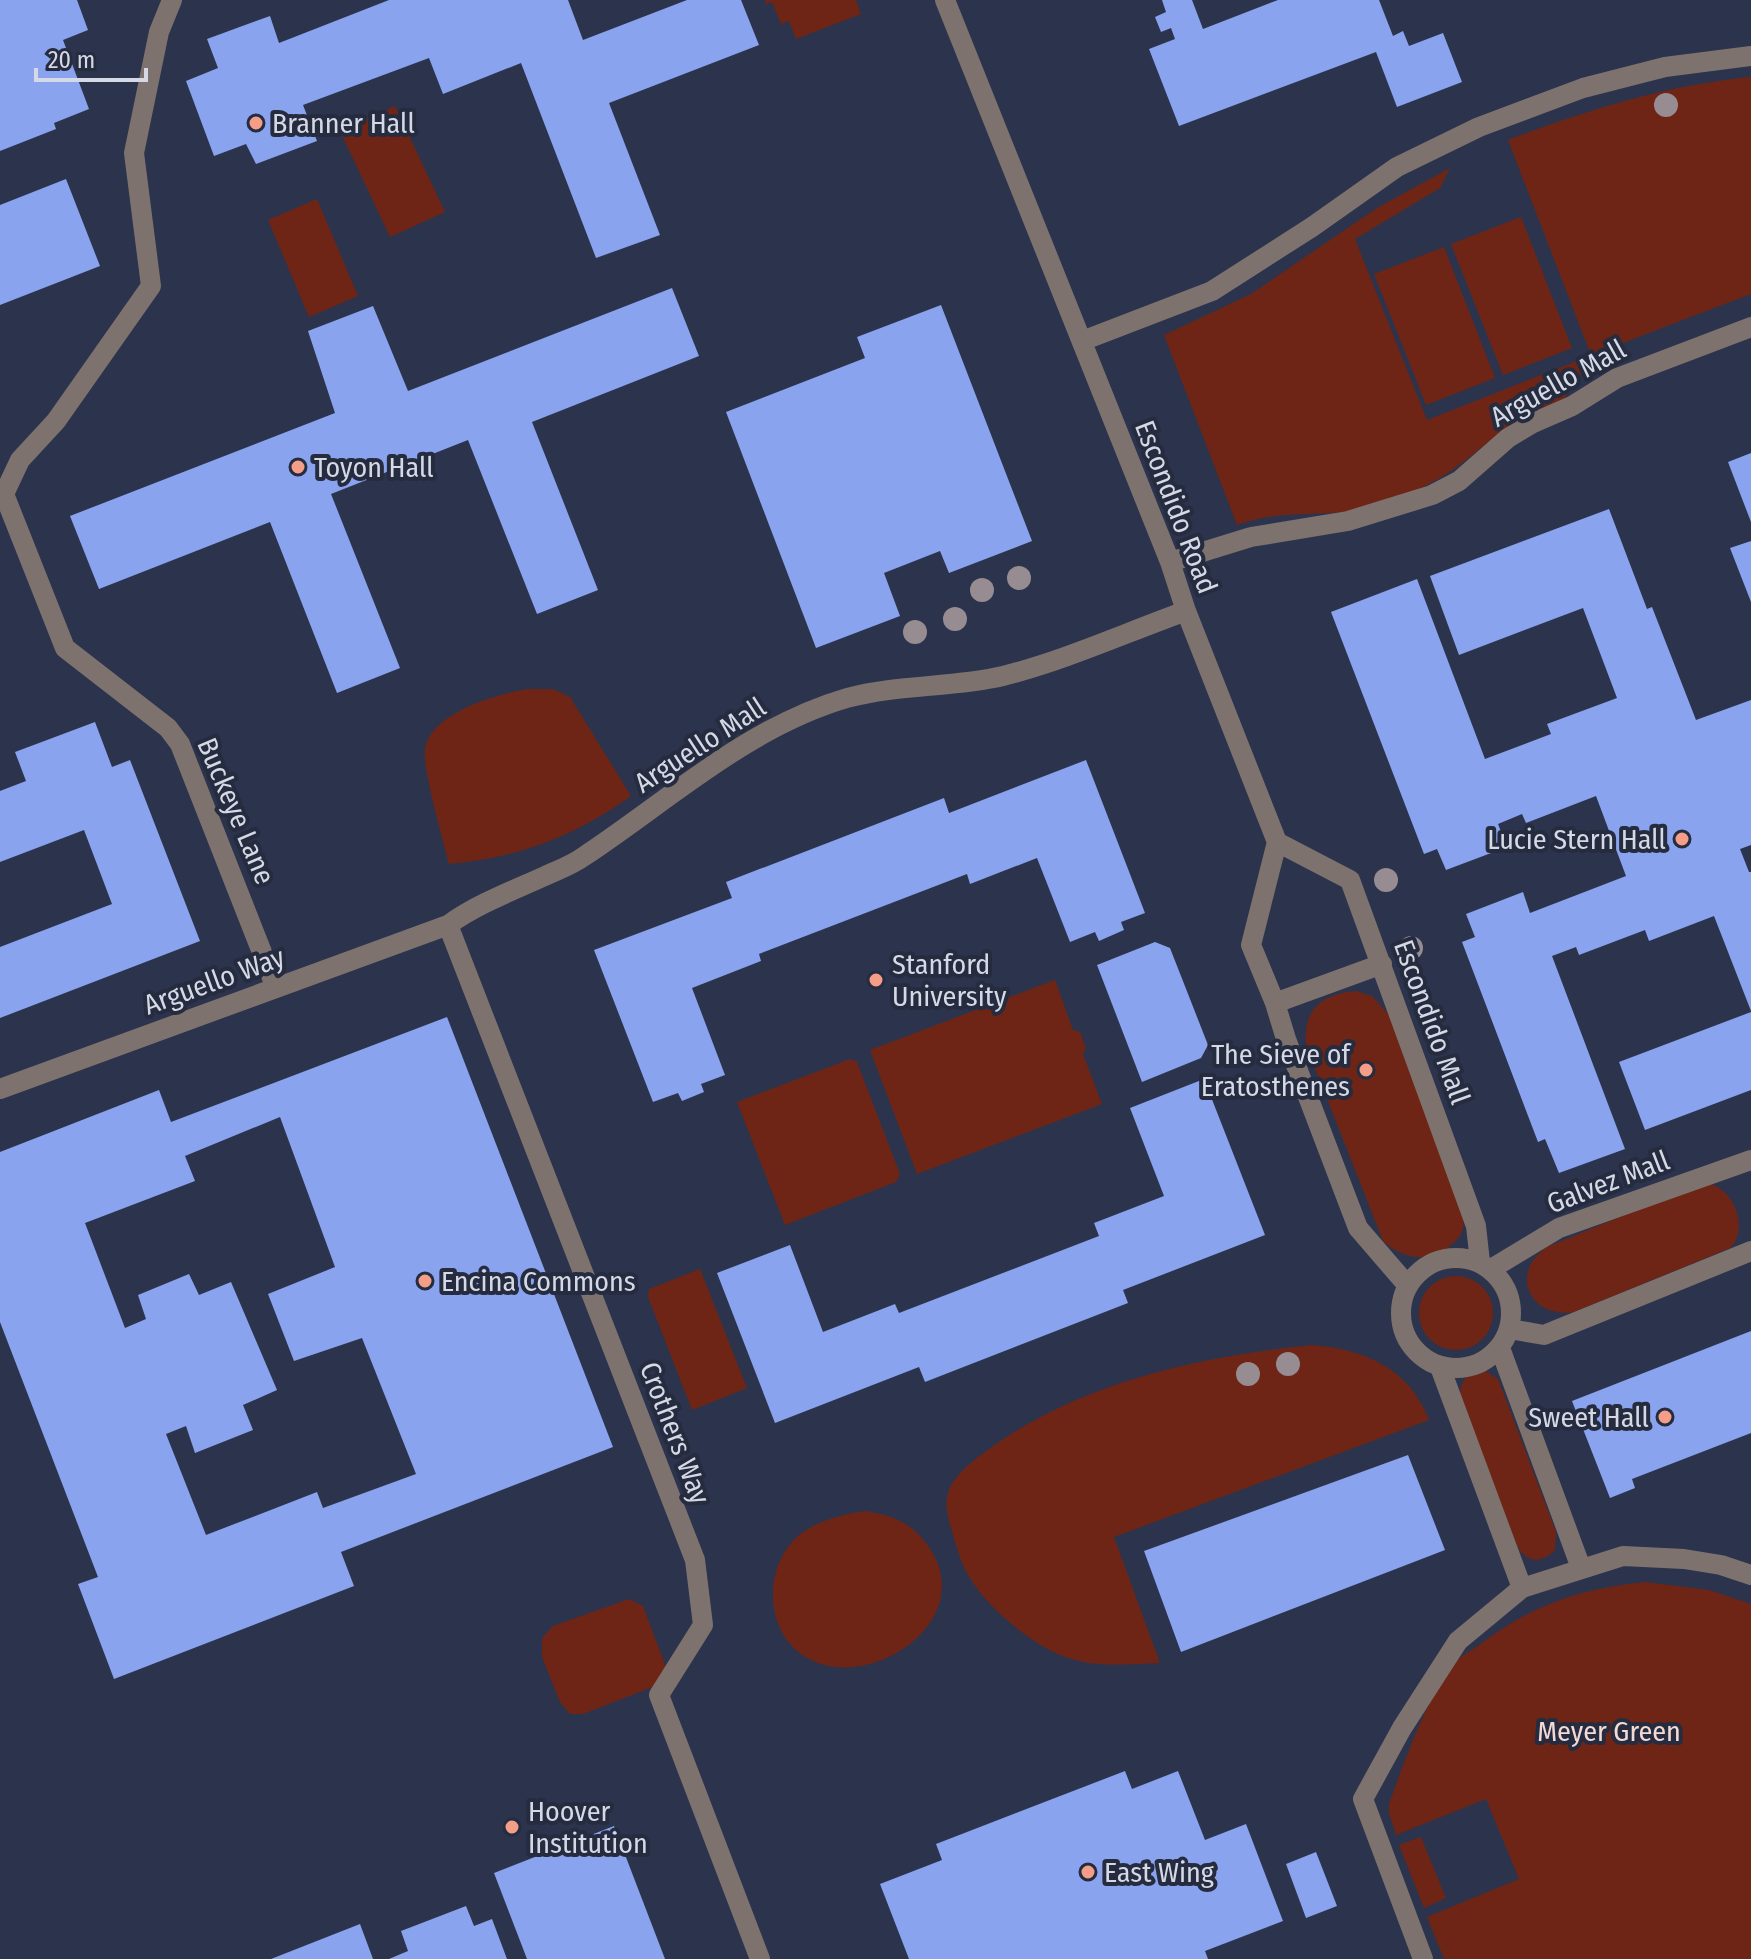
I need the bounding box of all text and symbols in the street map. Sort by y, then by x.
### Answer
scale bar [36,32,146,82]
text: 20 m [48,46,95,74]
place label: Branner Hall [272,107,415,140]
marker: Branner Hall [247,114,265,132]
street label: Arguello Mall [1485,332,1631,434]
street label: Escondido Road [1128,416,1224,598]
place label: Toyon Hall [314,451,434,484]
marker: Toyon Hall [289,458,307,476]
street label: Arguello Mall [628,690,772,800]
street label: Buckeye Lane [190,733,282,889]
place label: Lucie Stern Hall [1487,823,1666,856]
marker: Lucie Stern Hall [1673,830,1691,848]
street label: Escondido Mall [1387,935,1477,1109]
street label: Arguello Way [139,940,289,1022]
place label: Stanford University [892,948,1007,1013]
marker: Stanford University [867,971,885,989]
place label: The Sieve of Eratosthenes [1201,1038,1352,1103]
marker: The Sieve of Eratosthenes [1357,1061,1375,1079]
street label: Galvez Mall [1542,1144,1674,1220]
place label: Encina Commons [441,1265,636,1298]
marker: Encina Commons [416,1272,434,1290]
street label: Crothers Way [633,1357,717,1509]
place label: Sweet Hall [1528,1401,1649,1434]
marker: Sweet Hall [1656,1408,1674,1426]
park label: Meyer Green [1537,1715,1681,1748]
place label: Hoover Institution [528,1795,648,1860]
marker: Hoover Institution [503,1818,521,1836]
place label: East Wing [1104,1856,1215,1889]
marker: East Wing [1079,1863,1097,1881]

